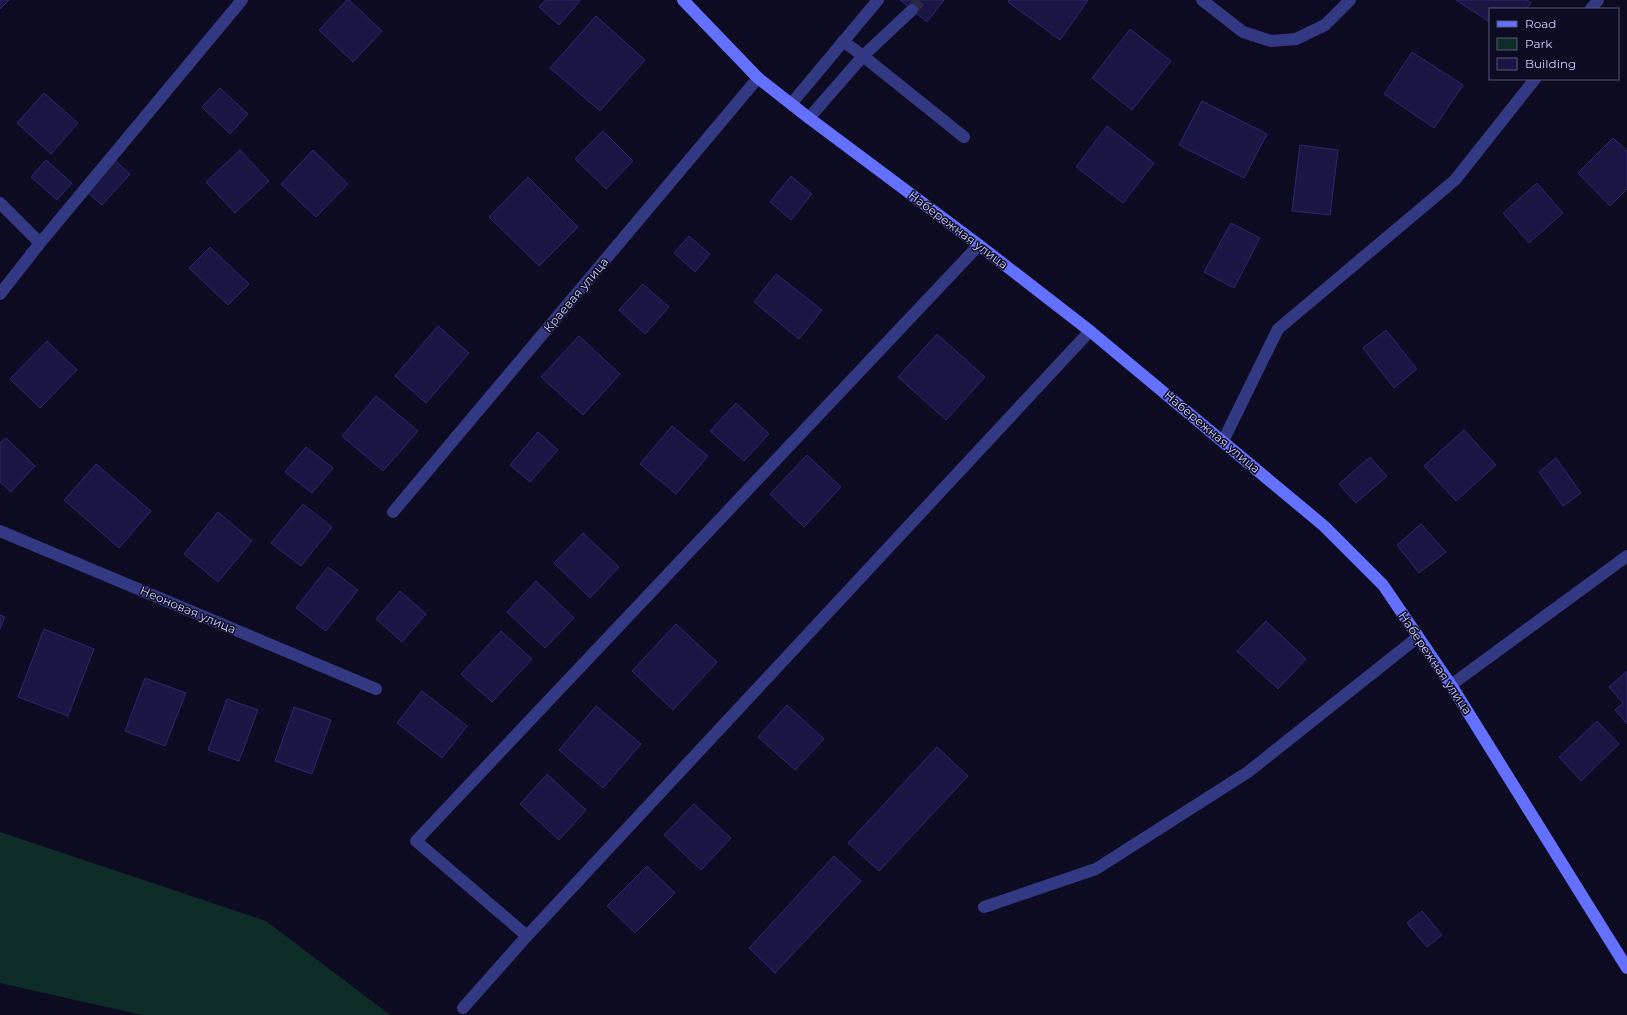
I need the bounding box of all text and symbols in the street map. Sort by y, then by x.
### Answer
legend [1489,8,1619,80]
text: Road [1525,16,1556,31]
text: Park [1525,36,1553,51]
text: Building [1525,56,1576,71]
street label: Набережная улица [906,187,1011,272]
street label: Краевая улица [540,254,611,335]
street label: Набережная улица [1161,387,1263,476]
street label: Неоновая улица [138,583,238,637]
street label: Набережная улица [1395,609,1475,717]

